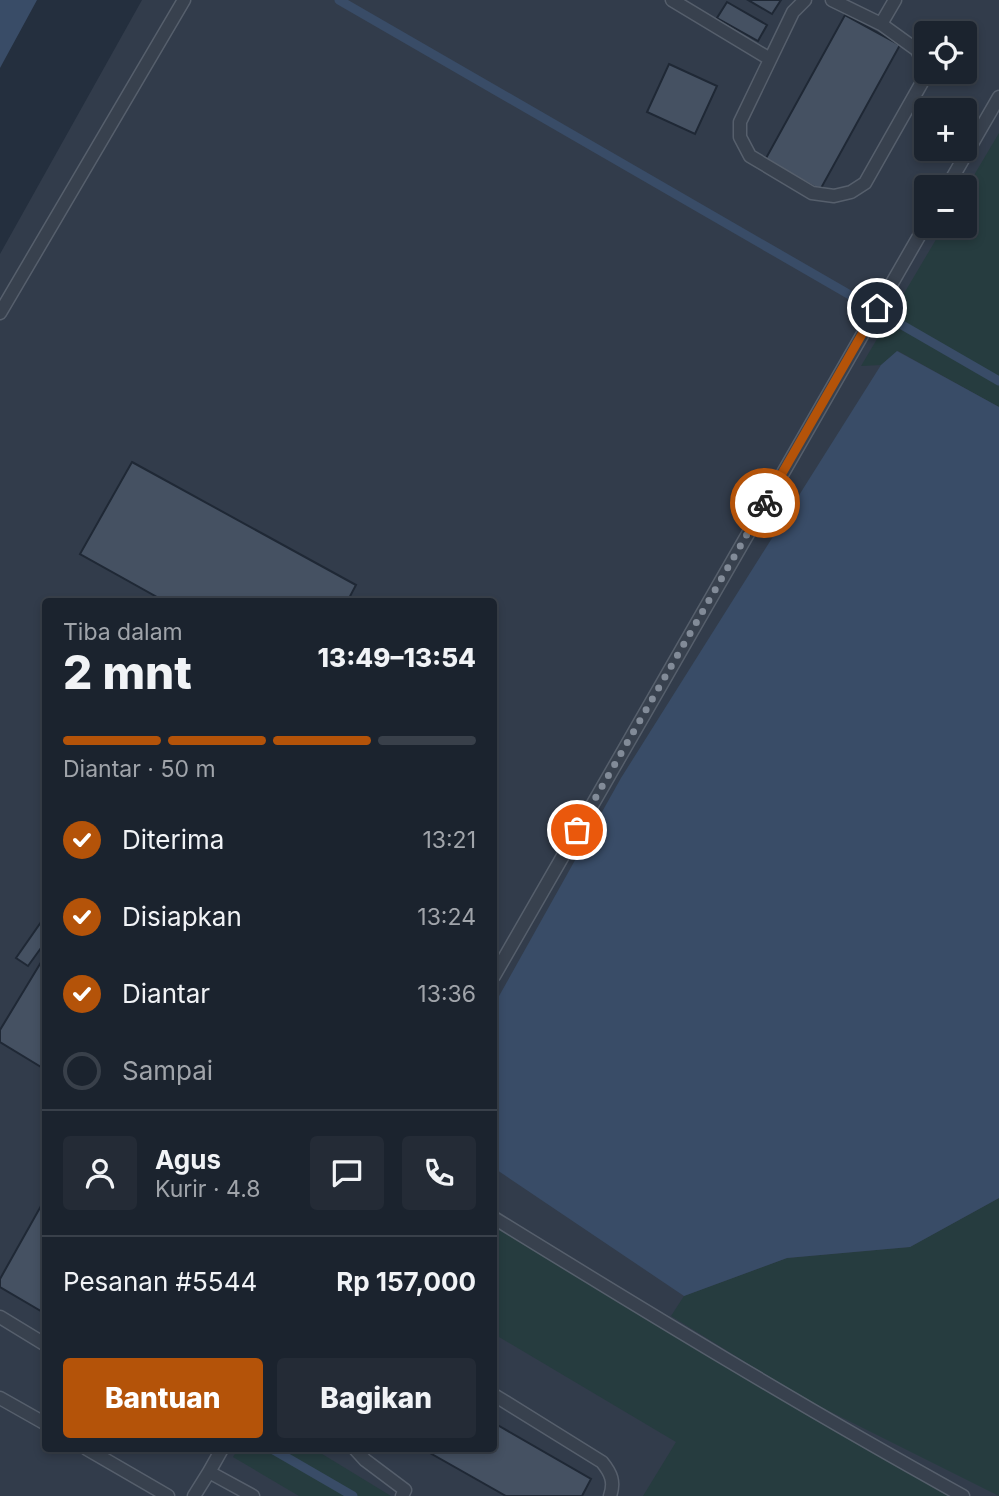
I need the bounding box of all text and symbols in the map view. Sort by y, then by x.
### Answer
map controls [914,21,977,238]
button: locate [914,21,977,84]
button: + [914,98,977,161]
button: − [914,175,977,238]
pin [847,278,907,338]
icon: home [858,289,896,327]
courier [730,468,800,538]
icon: bike [746,484,784,522]
text: Tiba dalam [63,618,183,646]
text: 13:49–13:54 [318,642,476,673]
text: 2 mnt [63,644,192,700]
text: Diantar · 50 m [63,755,216,783]
pin [547,800,607,860]
icon: bag [558,811,596,849]
icon: check [63,821,101,859]
text: Diterima [122,824,224,855]
text: 13:21 [422,826,476,854]
icon: check [63,898,101,936]
text: Disiapkan [122,901,242,932]
text: 13:24 [417,903,476,931]
icon: check [63,975,101,1013]
text: Diantar [122,978,210,1009]
text: 13:36 [417,980,476,1008]
text: Sampai [122,1055,213,1086]
button: person [63,1136,137,1210]
button: chat [310,1136,384,1210]
button: phone [402,1136,476,1210]
text: Agus [155,1144,221,1175]
text: Kurir · 4.8 [155,1175,261,1203]
text: Pesanan #5544 [63,1266,257,1297]
text: Rp 157,000 [336,1266,476,1297]
button: Bantuan [63,1358,263,1438]
button: Bagikan [277,1358,476,1438]

